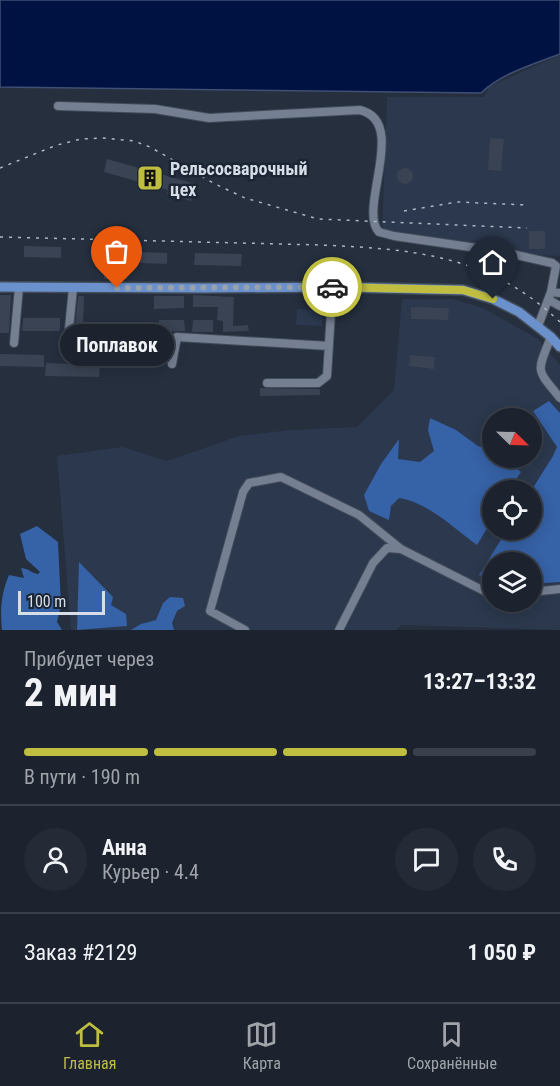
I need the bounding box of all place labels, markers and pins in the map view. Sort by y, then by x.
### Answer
place label: Рельсосварочный цех [170,158,307,200]
building icon: Рельсосварочный цех [135,163,165,193]
pin [91,226,142,288]
pin [467,237,518,299]
callout: Поплавок [60,324,174,366]

